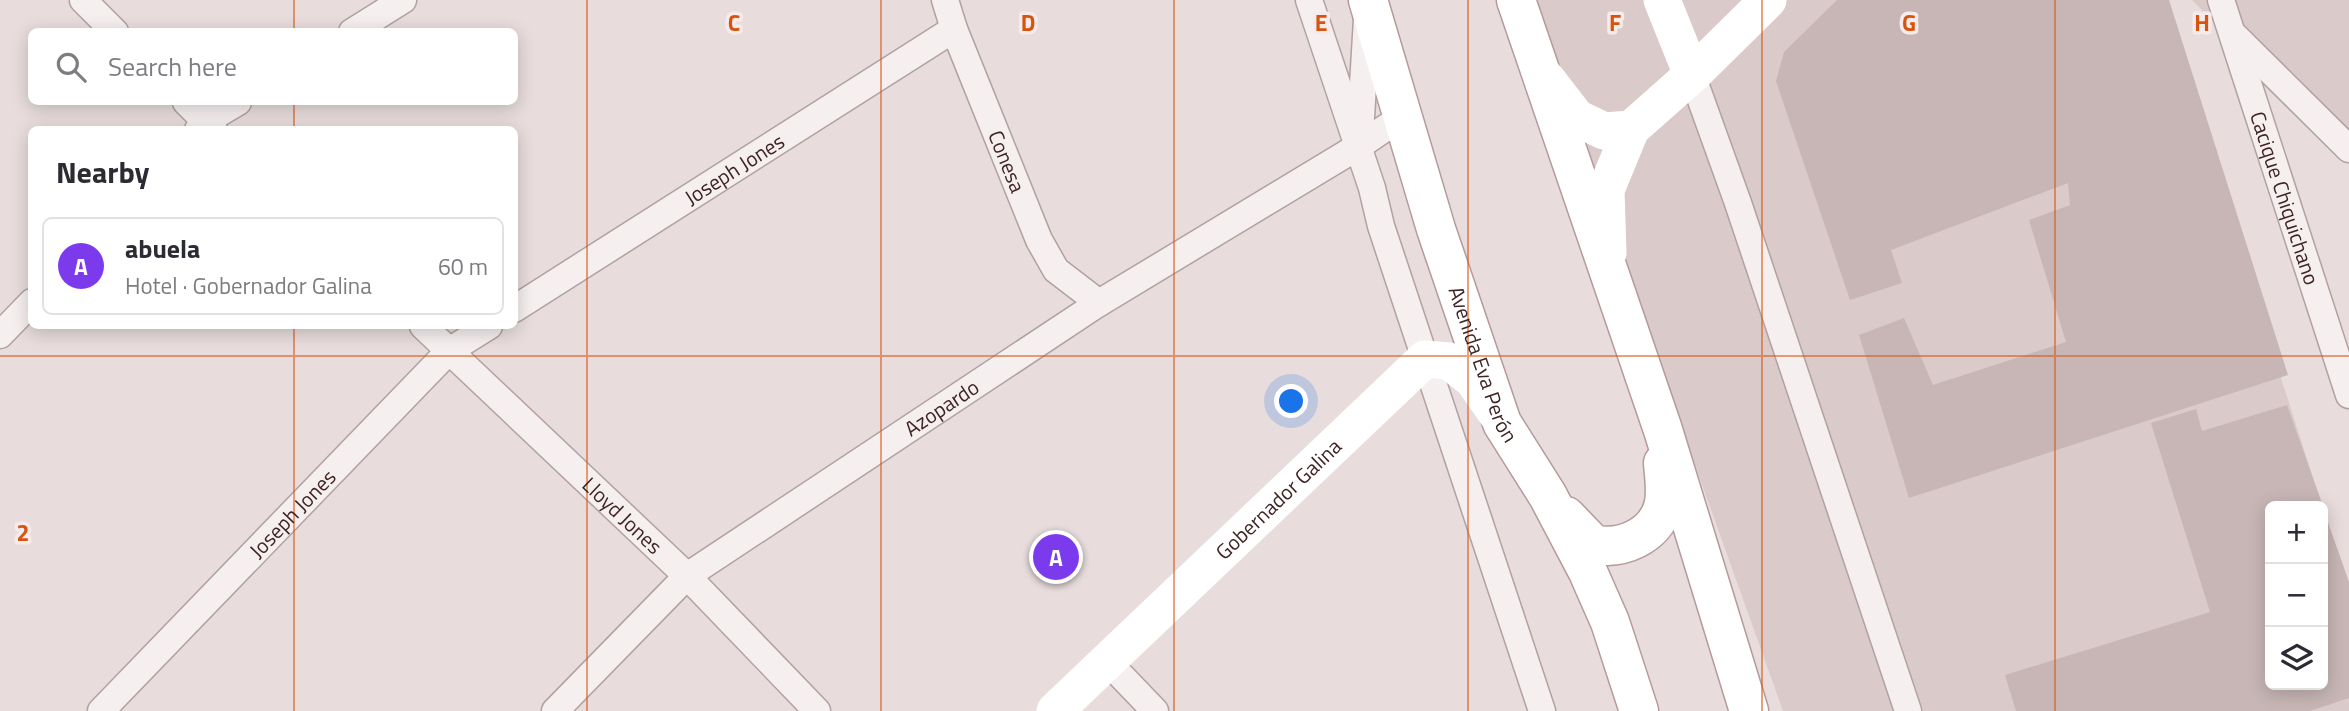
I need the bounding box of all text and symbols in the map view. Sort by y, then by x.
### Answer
text: C [728,5,740,40]
text: D [1021,5,1035,40]
text: E [1315,5,1327,40]
text: F [1609,5,1621,40]
text: G [1902,5,1916,40]
text: H [2194,5,2210,40]
search box [28,28,518,105]
text: Search here [108,47,237,86]
icon: search [52,48,90,86]
street label: Cacique Chiquichano [2242,107,2328,289]
street label: Joseph Jones [678,125,791,213]
street label: Conesa [980,125,1034,198]
text: Nearby [56,149,149,195]
text: abuela [125,229,200,268]
text: A [74,249,88,284]
text: 60 m [438,249,488,284]
text: Hotel · Gobernador Galina [125,268,372,303]
street label: Avenida Eva Perón [1441,282,1526,449]
street label: Azopardo [898,371,985,444]
your location [1274,384,1308,418]
street label: Gobernador Galina [1208,430,1349,567]
street label: Joseph Jones [241,461,343,565]
street label: Lloyd Jones [575,469,670,561]
map controls [2265,501,2328,690]
button: + [2265,501,2328,564]
text: 2 [17,515,29,550]
pin: A [1033,531,1079,583]
button: − [2265,564,2328,627]
button: layers [2265,627,2328,690]

